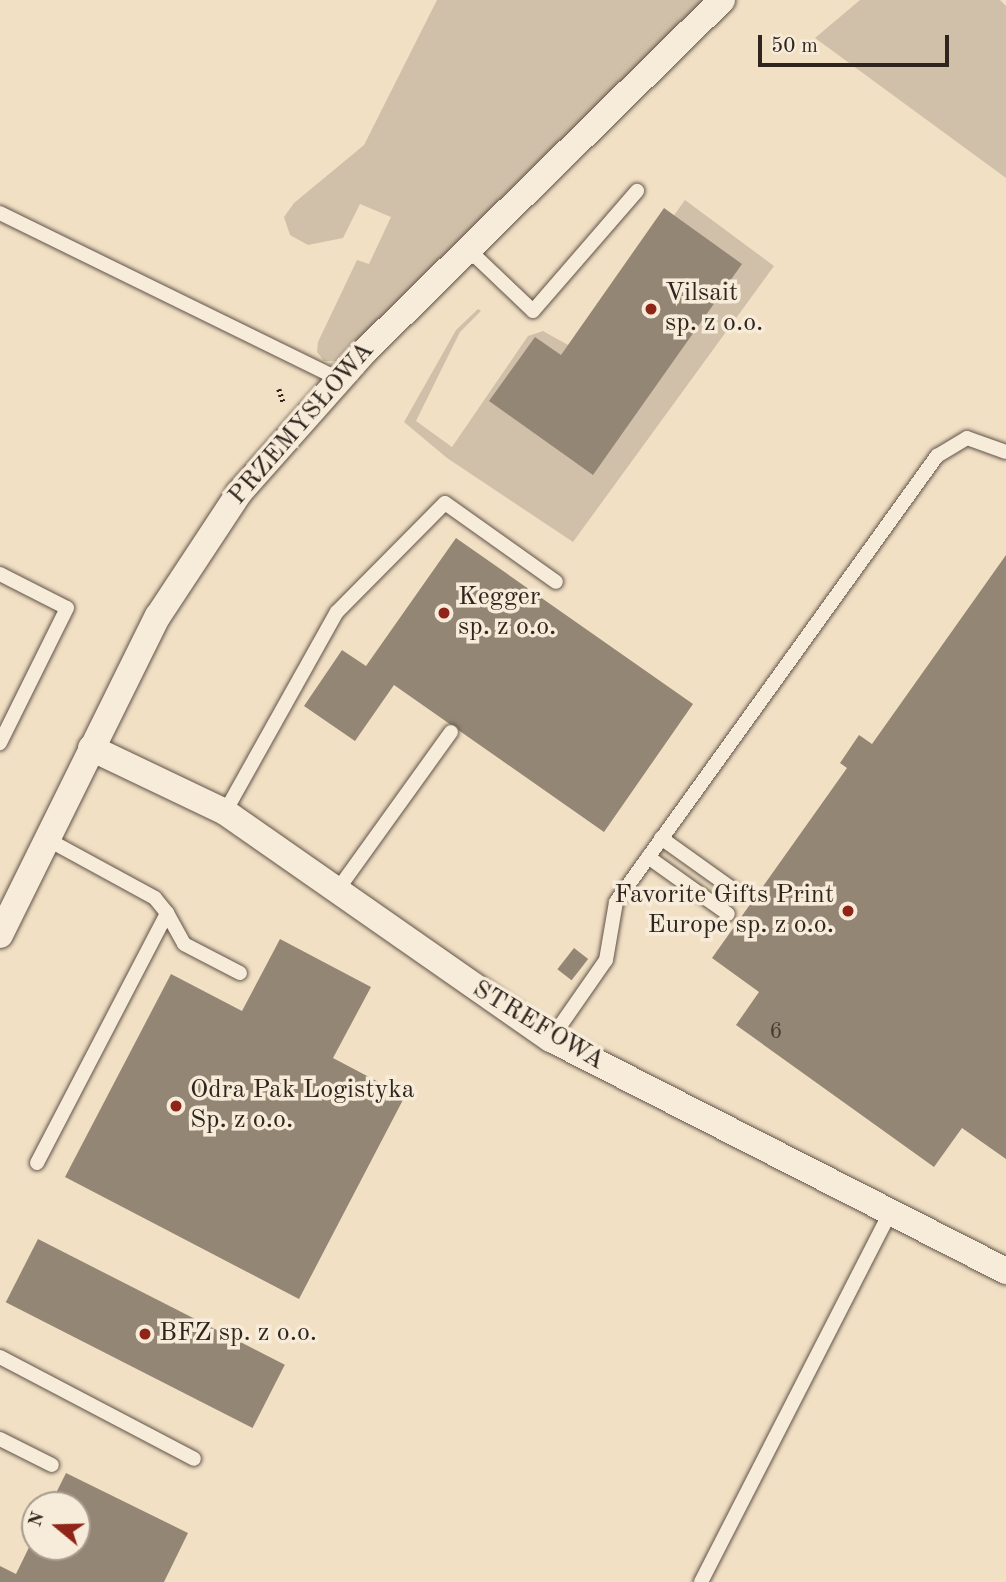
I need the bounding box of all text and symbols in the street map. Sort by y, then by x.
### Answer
scale bar [761,21,952,65]
text: 50 m [771,36,818,57]
place label: Vilsait sp. z o.o. [665,278,763,340]
marker: Vilsait sp. z o.o. [643,301,659,317]
street label: PRZEMYSŁOWA [223,336,381,512]
place label: Kegger sp. z o.o. [458,582,556,644]
marker: Kegger sp. z o.o. [436,605,452,621]
place label: Favorite Gifts Print Europe sp. z o.o. [614,880,834,942]
marker: Favorite Gifts Print Europe sp. z o.o. [840,903,856,919]
street label: STREFOWA [466,974,610,1078]
house number: 6 [769,1018,783,1046]
place label: Odra Pak Logistyka Sp. z o.o. [190,1075,415,1136]
marker: Odra Pak Logistyka Sp. z o.o. [168,1098,184,1114]
place label: BFZ sp. z o.o. [159,1318,317,1350]
marker: BFZ sp. z o.o. [137,1326,153,1342]
north arrow [21,1491,91,1561]
text: N [26,1510,49,1530]

